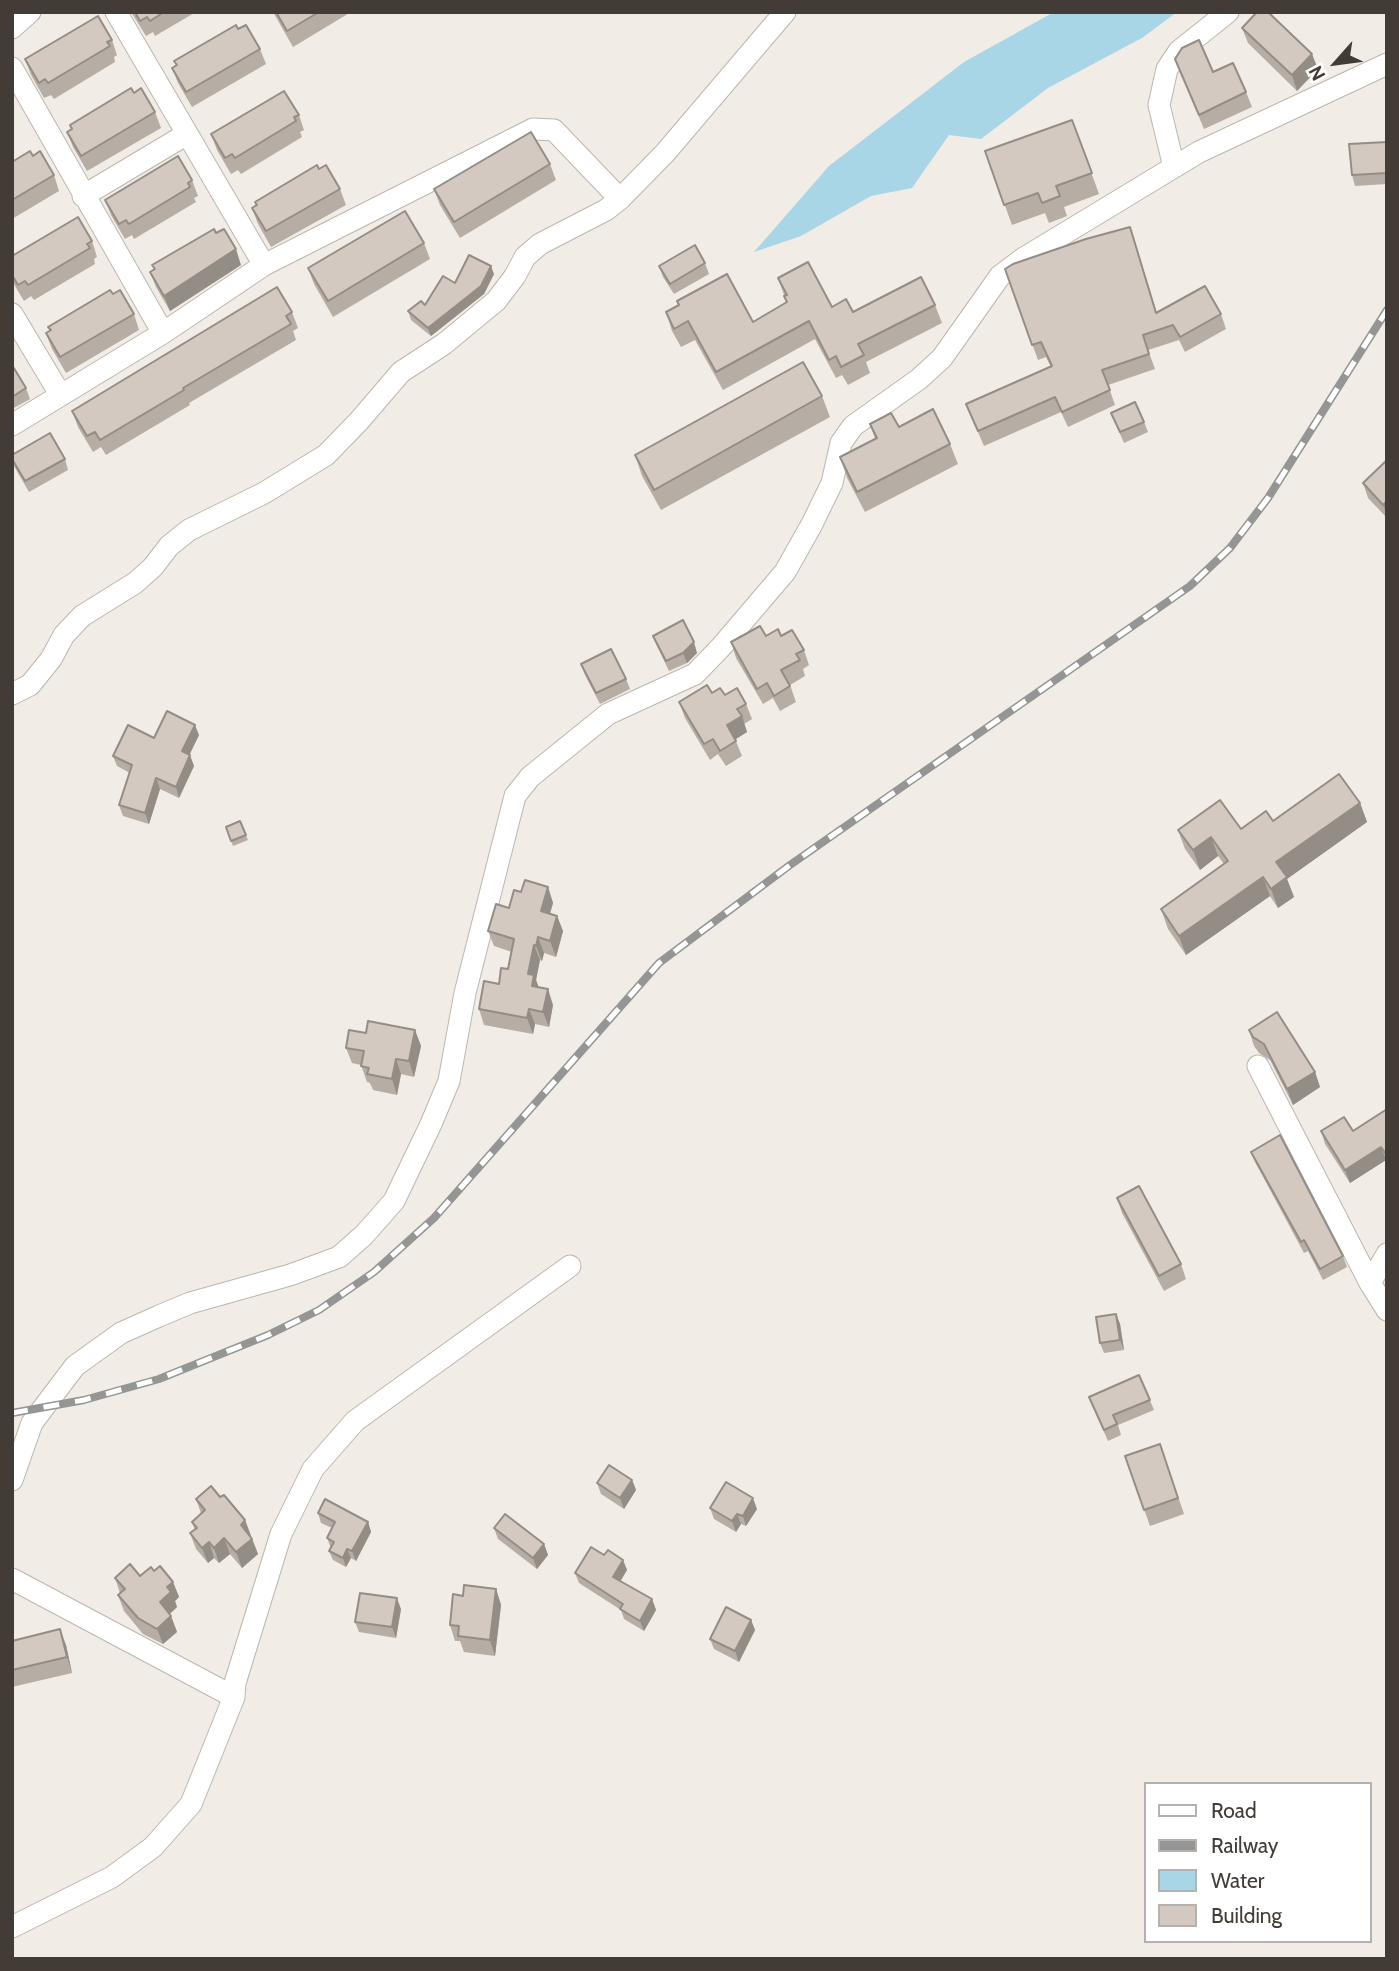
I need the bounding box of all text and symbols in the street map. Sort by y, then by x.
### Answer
north arrow [1301,28,1371,98]
text: N [1304,62,1330,84]
legend [1144,1782,1371,1943]
text: Road [1211,1798,1257,1823]
text: Railway [1211,1833,1278,1858]
text: Water [1211,1868,1264,1893]
text: Building [1211,1903,1282,1928]

